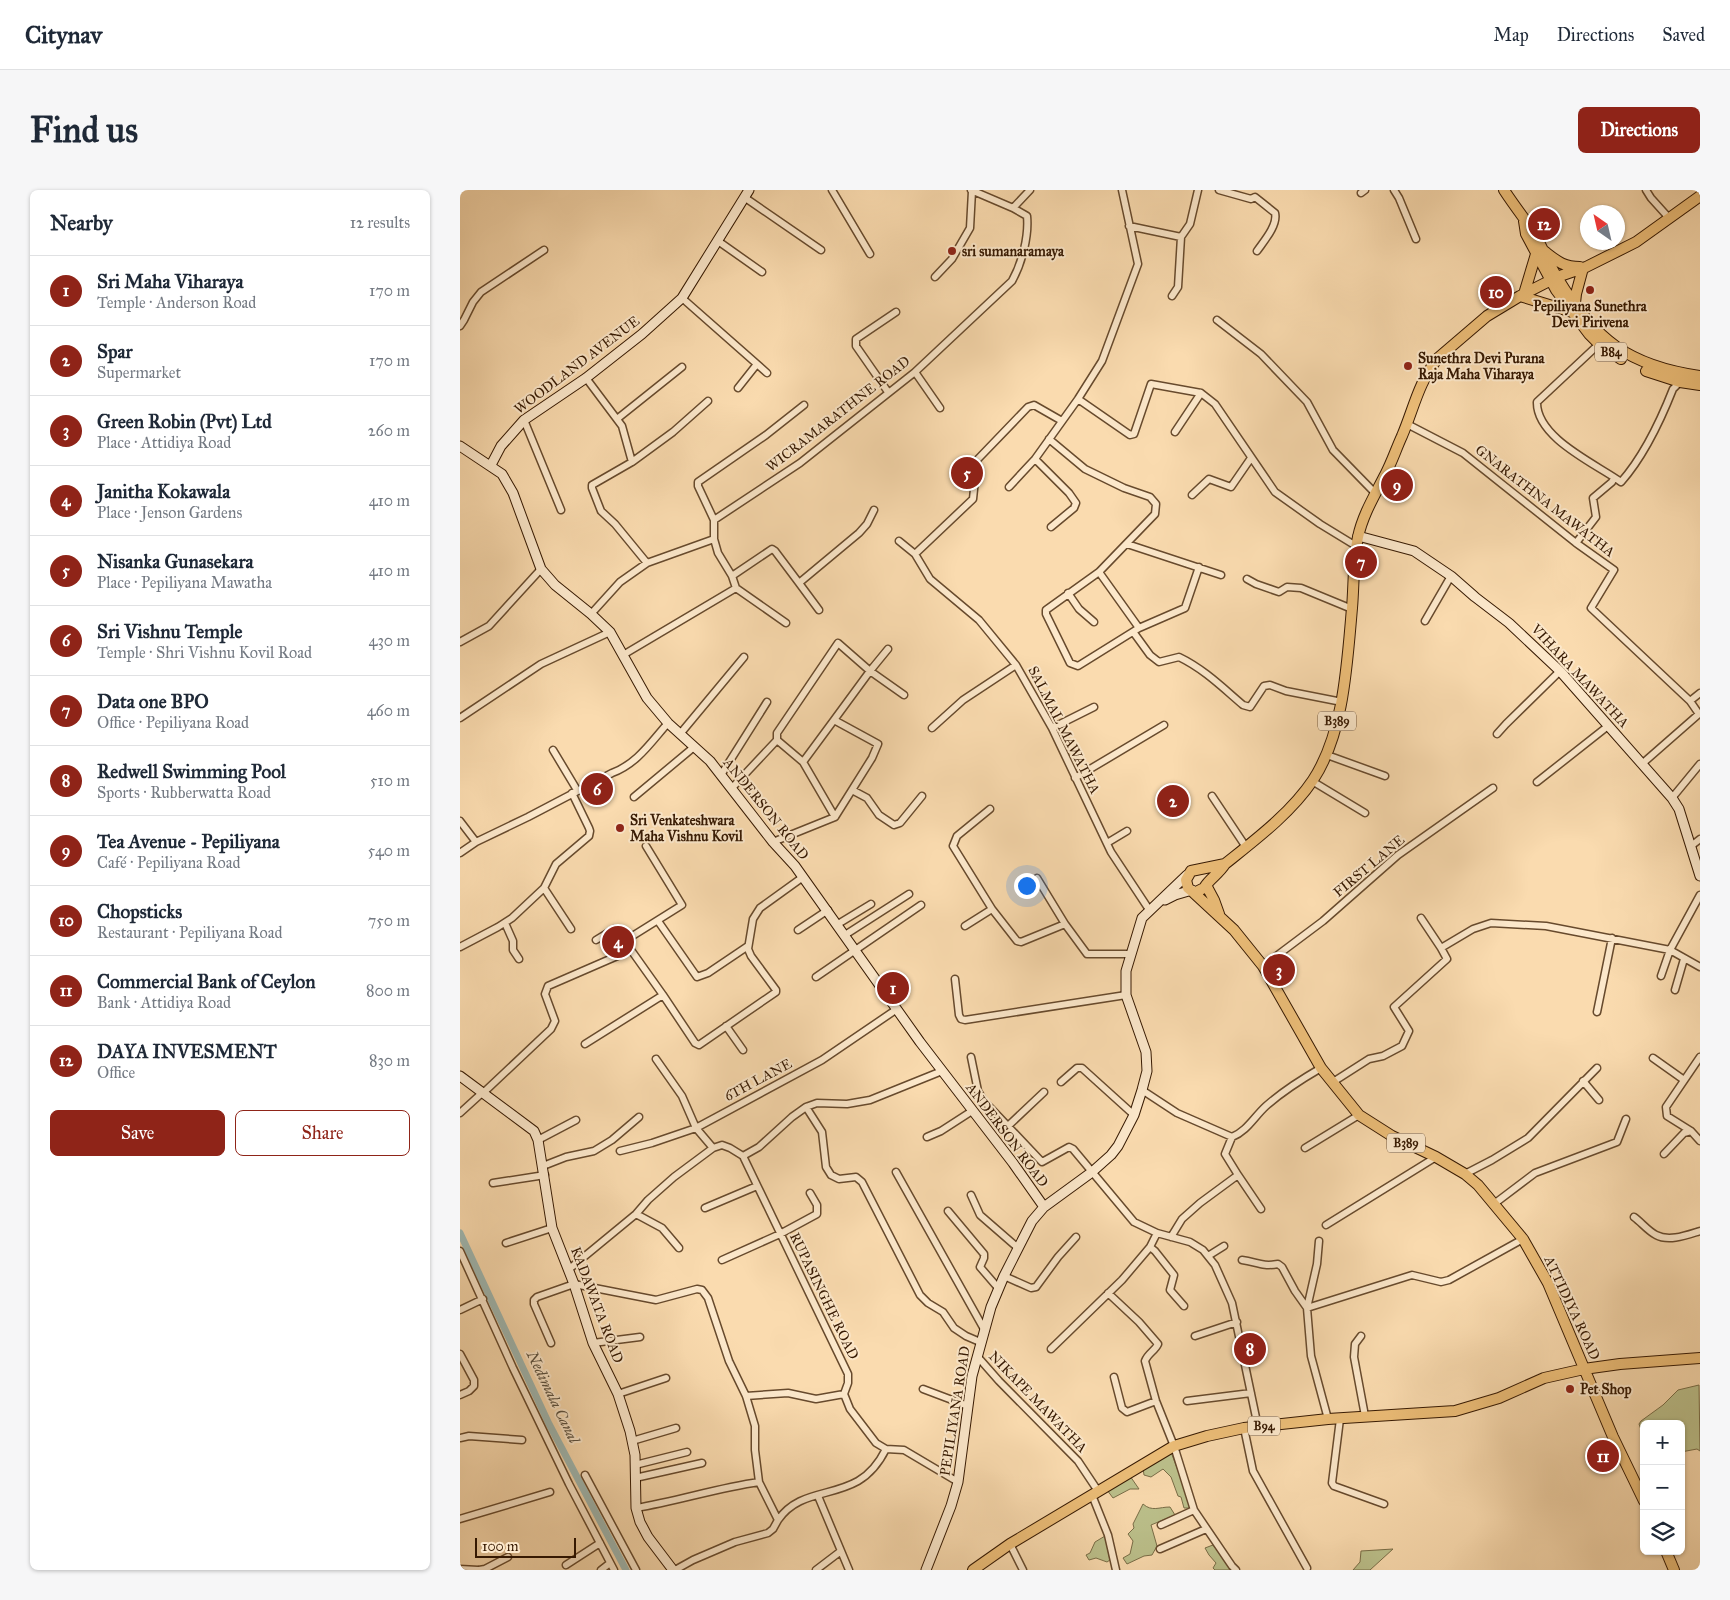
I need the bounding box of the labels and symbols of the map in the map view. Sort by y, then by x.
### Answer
pin: 12 [1528,205,1560,243]
north arrow [1580,205,1625,250]
place label: sri sumanaramaya [962,243,1065,261]
marker: sri sumanaramaya [946,245,958,257]
pin: 10 [1480,273,1512,311]
marker: Pepiliyana Sunethra Devi Pirivena [1584,284,1596,296]
place label: Pepiliyana Sunethra Devi Pirivena [1533,298,1648,331]
street label: WOODLAND AVENUE [511,312,643,418]
road number: B84 [1595,342,1627,362]
place label: Sunethra Devi Purana Raja Maha Viharaya [1418,350,1545,384]
street label: WICRAMARATHNE ROAD [763,353,913,475]
marker: Sunethra Devi Purana Raja Maha Viharaya [1402,360,1414,372]
street label: GNARATHNA MAWATHA [1472,441,1619,561]
pin: 5 [951,454,983,492]
pin: 9 [1381,466,1413,504]
pin: 7 [1345,543,1377,581]
street label: VIHARA MAWATHA [1527,620,1633,732]
street label: SALMAL MAWATHA [1024,663,1104,797]
road number: B389 [1318,712,1356,730]
street label: ANDERSON ROAD [719,754,812,863]
pin: 6 [581,770,613,808]
pin: 2 [1157,782,1189,820]
place label: Sri Venkateshwara Maha Vishnu Kovil [630,812,744,845]
marker: Sri Venkateshwara Maha Vishnu Kovil [614,822,626,834]
street label: FIRST LANE [1330,831,1408,901]
your location [1014,873,1040,899]
pin: 4 [602,923,634,961]
pin: 3 [1263,951,1295,989]
pin: 1 [877,969,909,1007]
street label: 6TH LANE [721,1055,795,1105]
street label: ANDERSON ROAD [962,1079,1052,1190]
road number: B389 [1387,1134,1425,1152]
street label: RUPASINGHE ROAD [786,1230,862,1362]
street label: KADAWATA ROAD [567,1245,627,1365]
street label: ATTIDIYA ROAD [1540,1252,1604,1363]
pin: 8 [1234,1330,1266,1368]
street label: PEPILIYANA ROAD [936,1345,974,1477]
water label: Nedimala Canal [522,1347,584,1448]
street label: NIKAPE MAWATHA [985,1348,1091,1457]
place label: Pet Shop [1580,1381,1631,1399]
marker: Pet Shop [1564,1383,1576,1395]
road number: B94 [1248,1416,1280,1436]
pin: 11 [1587,1437,1619,1475]
scale bar [475,1535,576,1558]

